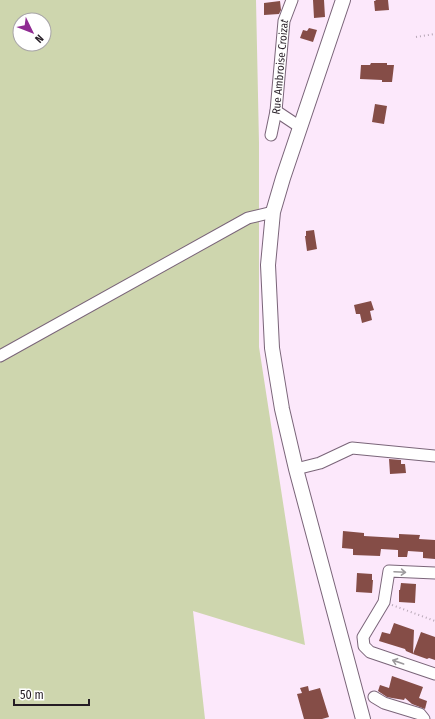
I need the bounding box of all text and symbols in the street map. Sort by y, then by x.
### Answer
north arrow [12,12,52,52]
street label: Rue Ambroise Croizat [269,17,291,116]
text: N [32,32,46,45]
one-way arrow [393,568,406,575]
one-way arrow [393,657,405,665]
scale bar [14,681,89,707]
text: 50 m [20,688,44,702]

